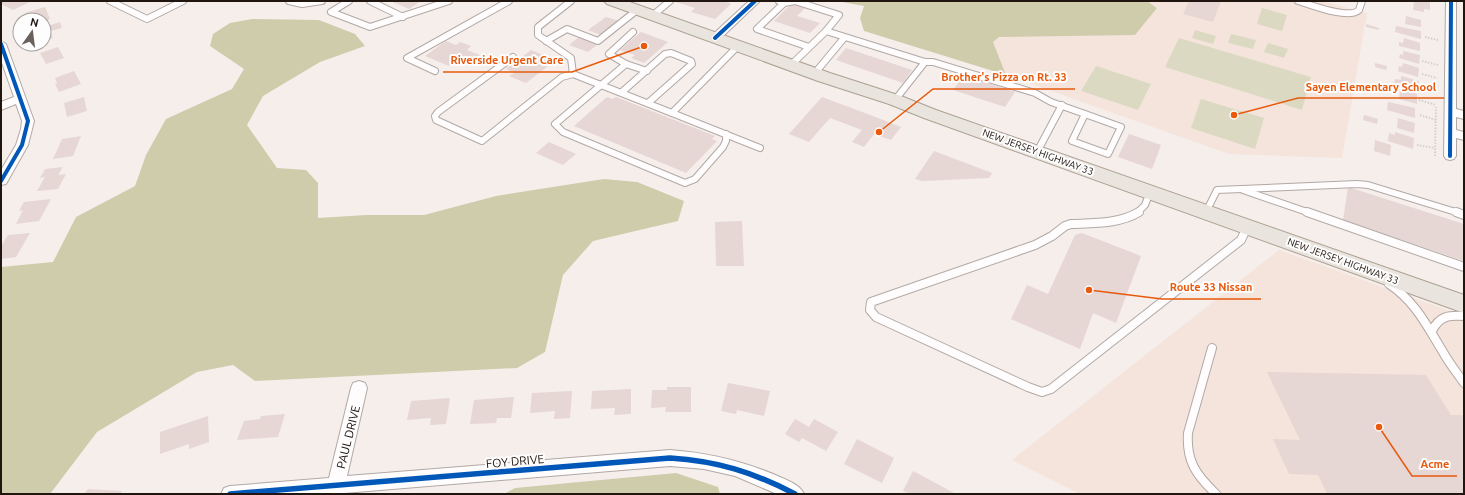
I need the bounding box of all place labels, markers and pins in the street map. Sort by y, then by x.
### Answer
callout: Riverside Urgent Care [443,49,572,72]
callout: Brother's Pizza on Rt. 33 [933,66,1075,89]
callout: Sayen Elementary School [1298,75,1444,98]
callout: Route 33 Nissan [1162,276,1261,299]
callout: Acme [1412,453,1457,476]

